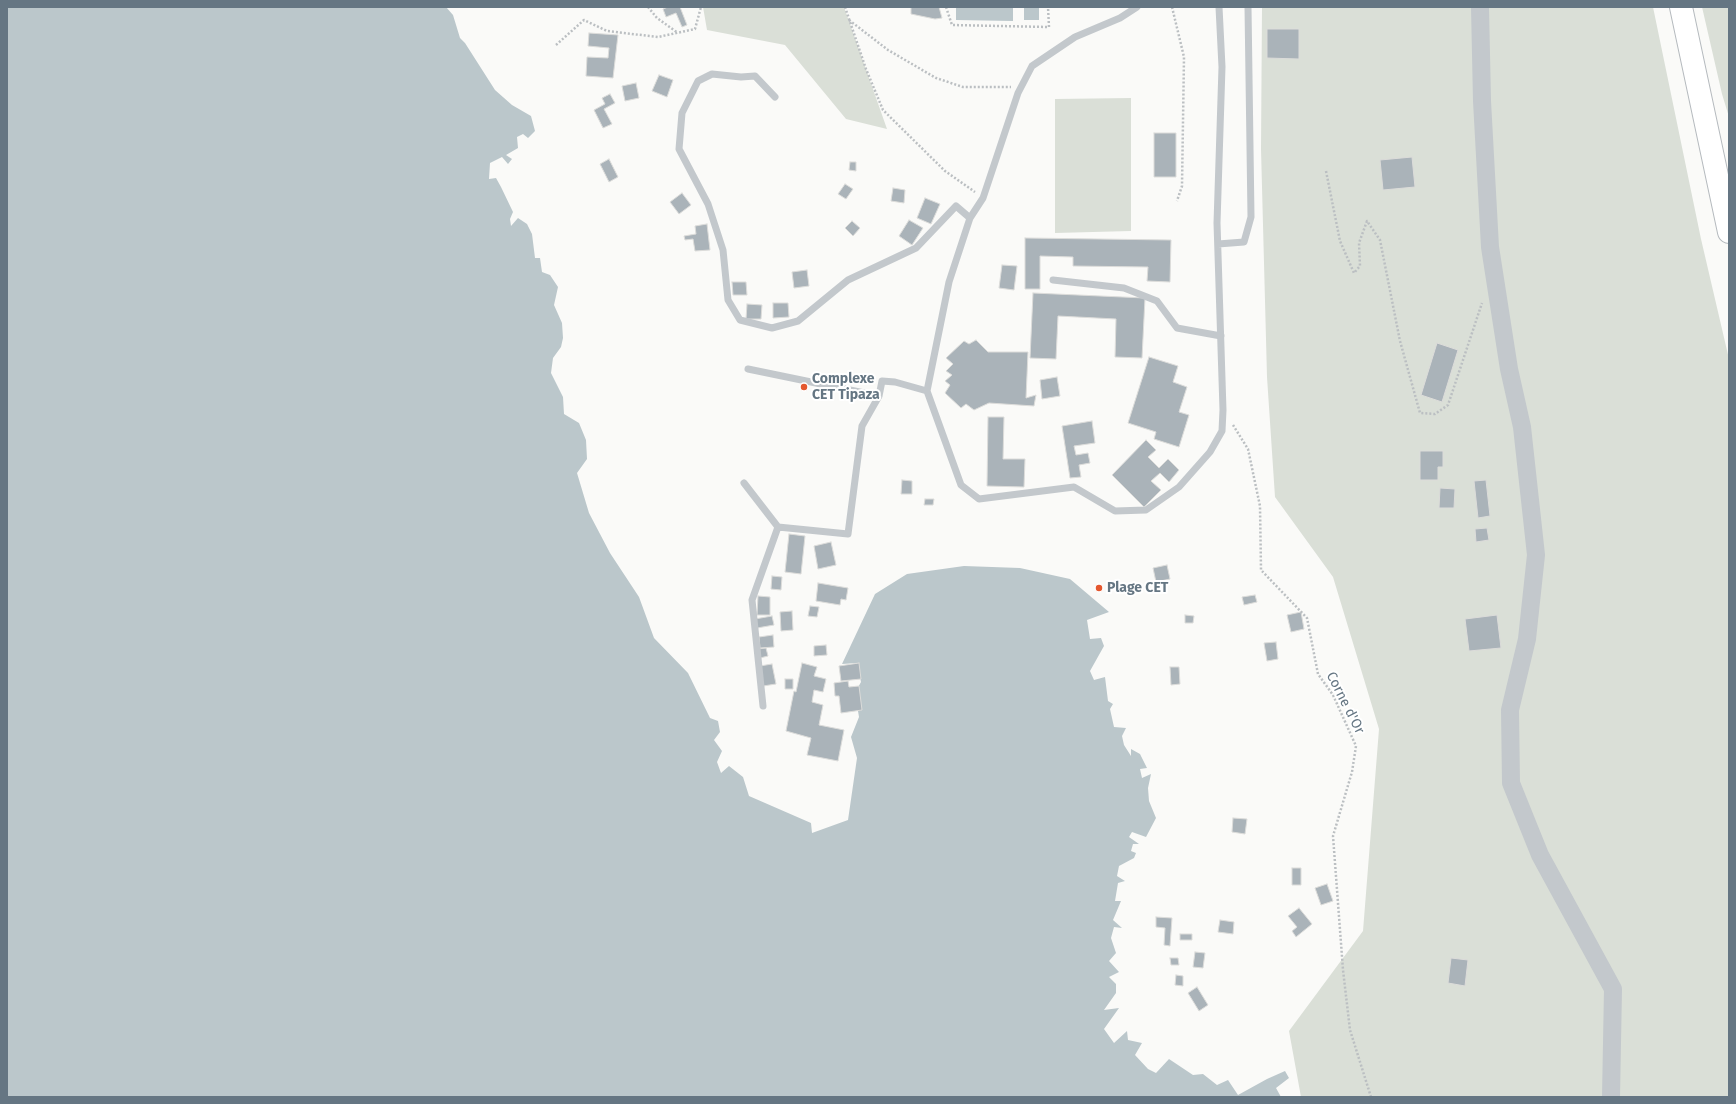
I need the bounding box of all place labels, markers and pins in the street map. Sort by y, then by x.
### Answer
place label: Complexe CET Tipaza [812,371,880,404]
marker: Complexe CET Tipaza [799,382,809,392]
place label: Plage CET [1107,580,1168,596]
marker: Plage CET [1094,583,1104,593]

